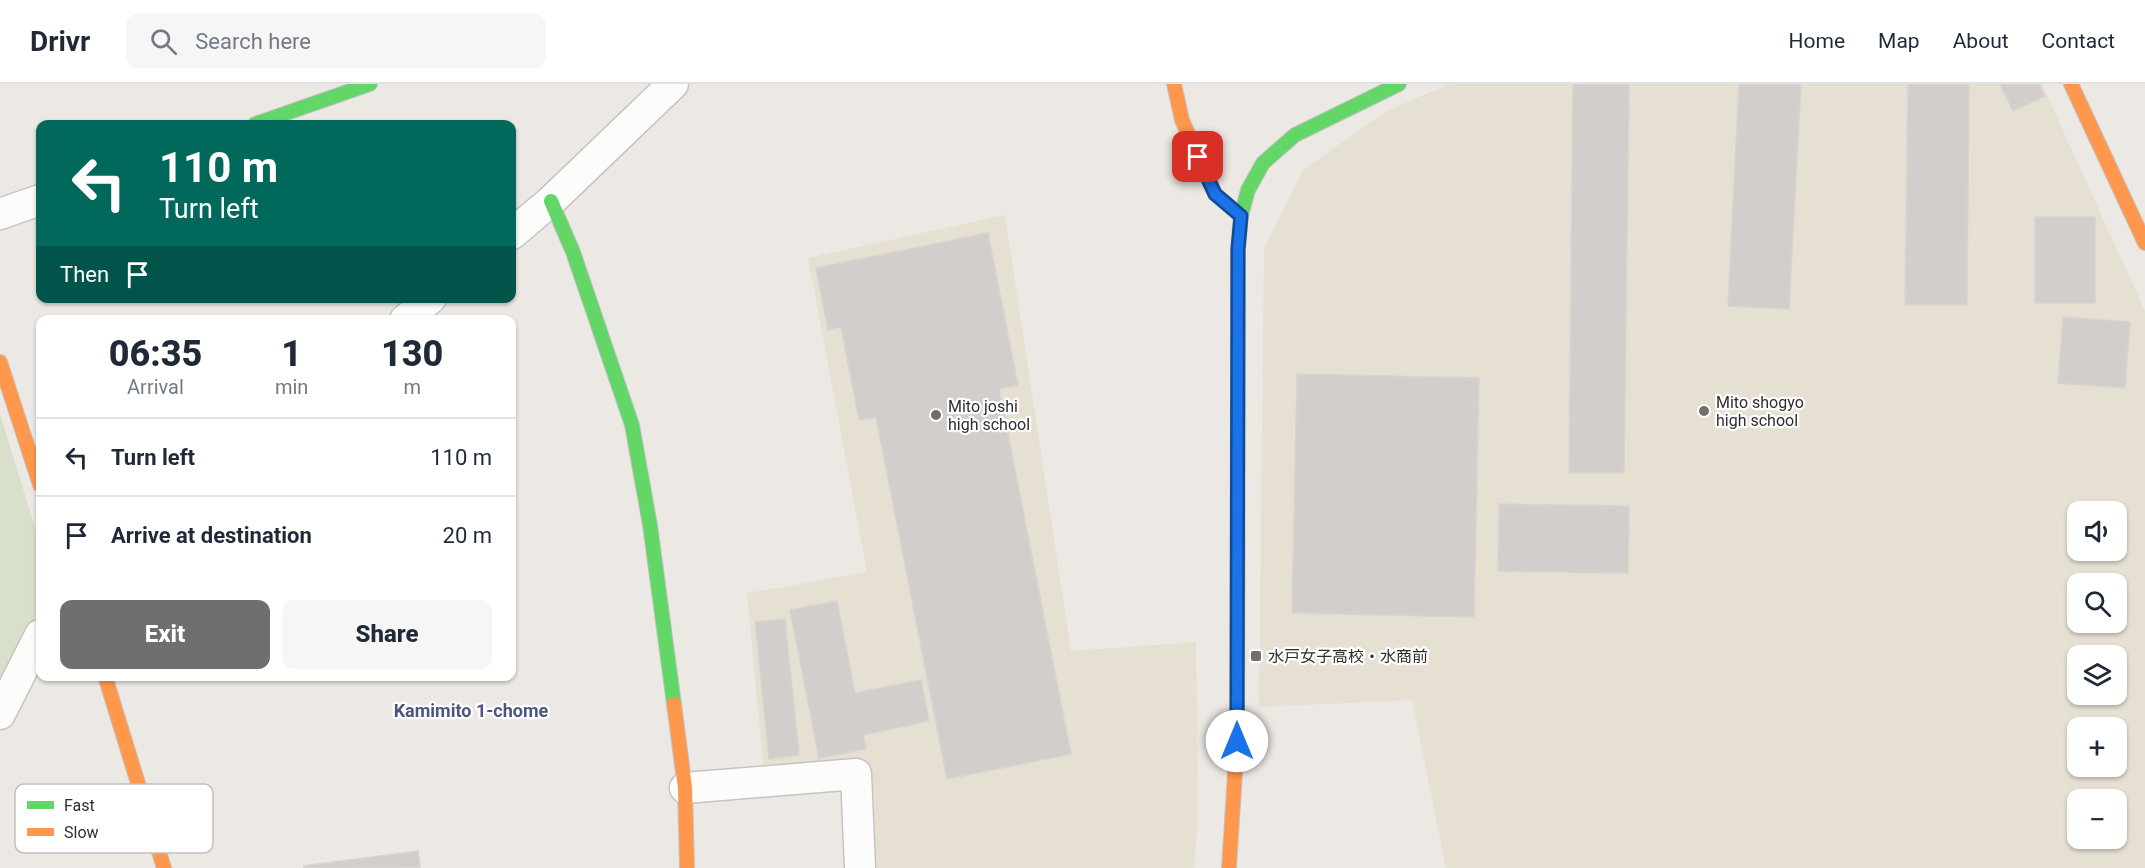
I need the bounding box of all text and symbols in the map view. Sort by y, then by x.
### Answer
search box [126,14,546,68]
text: Drivr [30,25,90,58]
icon: search [147,25,180,58]
text: Search here [195,29,311,54]
text: Home [1789,29,1845,53]
text: Map [1878,29,1920,53]
text: About [1953,29,2009,53]
text: Contact [2042,29,2115,53]
pin [1172,131,1223,182]
icon: arrive [1181,140,1214,173]
text: 110 m [159,143,278,192]
icon: left [60,144,138,222]
text: Turn left [159,193,259,225]
icon: arrive [121,258,154,291]
text: Then [60,262,109,287]
text: 06:35 [109,333,202,375]
text: 1 [281,333,302,375]
text: 130 [381,333,443,375]
text: Arrival [127,375,184,399]
text: min [275,375,308,399]
text: m [403,375,421,399]
place label: Mito shogyo high school [1716,393,1804,430]
place label: Mito joshi high school [948,397,1030,434]
marker: Mito shogyo high school [1697,404,1711,418]
marker: Mito joshi high school [929,408,943,422]
icon: left [60,441,93,474]
text: Turn left [111,445,195,470]
text: 110 m [430,445,492,470]
map controls [2067,501,2127,849]
button: sound [2067,501,2127,561]
icon: arrive [60,519,93,552]
text: Arrive at destination [111,523,312,548]
text: 20 m [443,523,492,548]
button: search [2067,573,2127,633]
button: Exit [60,600,270,669]
button: Share [282,600,492,669]
button: layers [2067,645,2127,705]
place label: 水戸女子高校・水商前 [1268,647,1428,666]
marker: 水戸女子高校・水商前 [1249,649,1263,663]
district label: Kamimito 1-chome [394,700,549,721]
position arrow [1205,709,1269,773]
button: + [2067,717,2127,777]
legend [15,784,213,853]
button: − [2067,789,2127,849]
text: Fast [64,796,95,815]
text: Slow [64,823,99,842]

